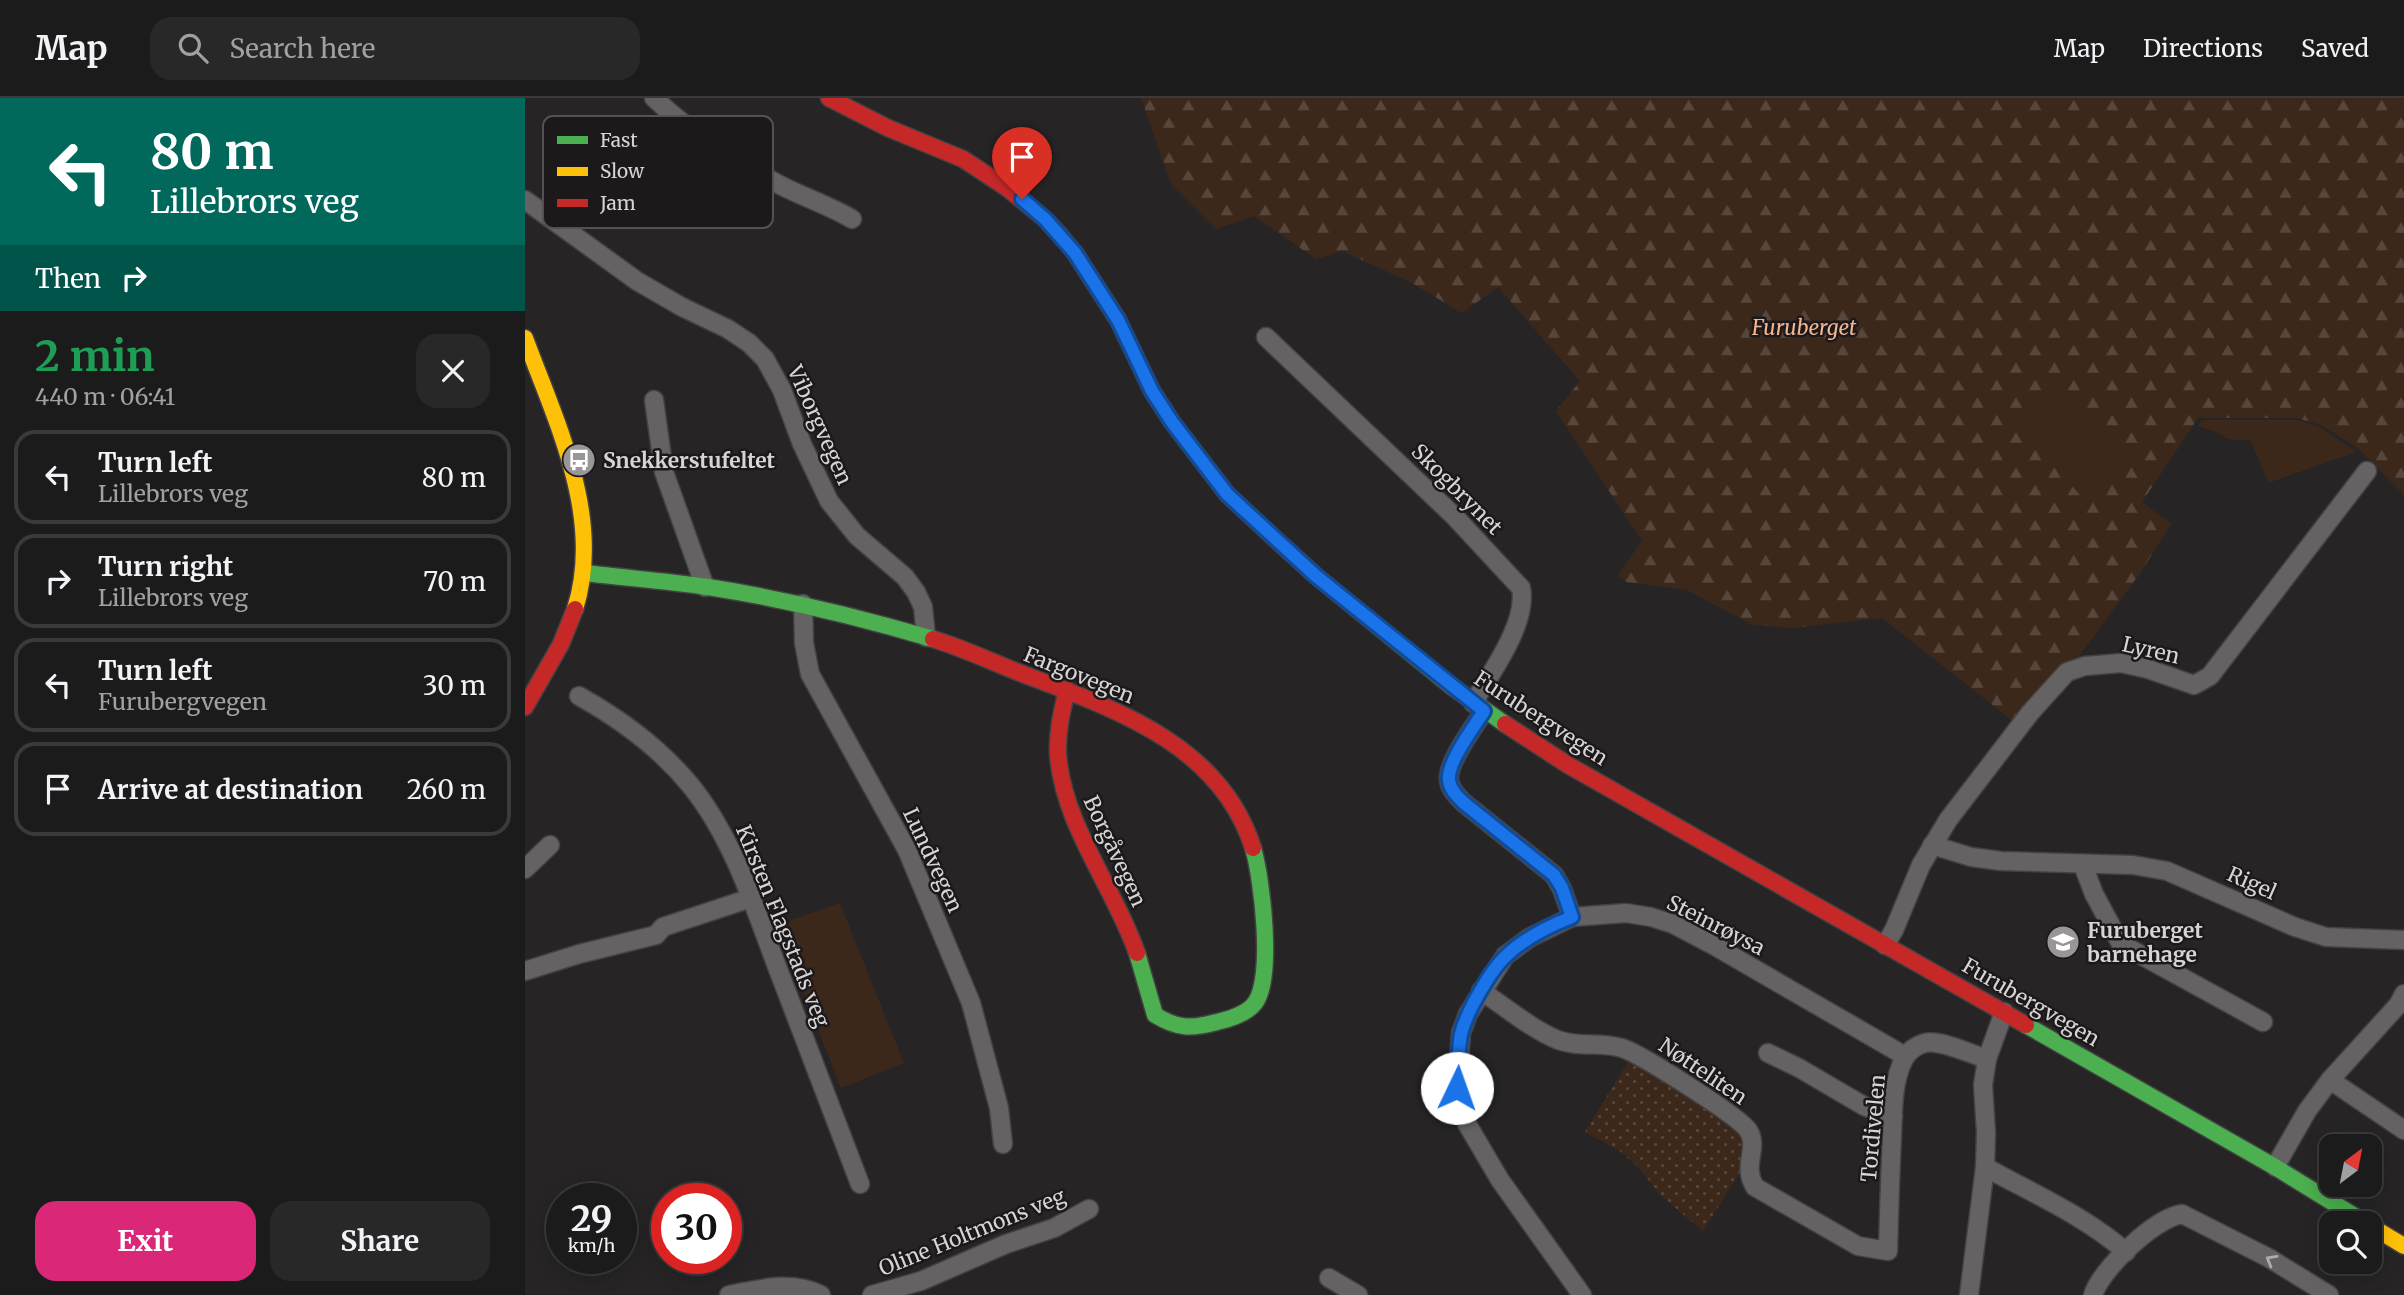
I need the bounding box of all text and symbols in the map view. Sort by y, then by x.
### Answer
search box [150,17,640,80]
text: Map [35,28,108,69]
icon: search [174,29,212,67]
text: Search here [230,32,375,65]
text: Map [2054,33,2105,64]
text: Directions [2143,33,2263,64]
text: Saved [2301,33,2369,64]
legend [543,116,773,228]
text: 80 m [150,121,273,182]
icon: left [35,126,126,217]
pin [992,127,1052,199]
text: Fast [600,128,638,152]
icon: arrive [1003,138,1041,176]
text: Slow [600,159,645,183]
text: Lillebrors veg [150,182,359,222]
text: Jam [599,191,636,215]
icon: right [115,259,153,297]
text: Then [35,262,101,295]
park label: Furuberget [1751,314,1857,341]
text: 2 min [35,330,155,382]
button: close [416,334,490,408]
street label: Viborgvegen [781,360,858,489]
text: 440 m · 06:41 [35,382,175,411]
street label: Skogbrynet [1406,438,1508,540]
bus stop icon: Snekkerstufeltet [560,441,598,479]
text: Turn left [98,446,212,479]
place label: Snekkerstufeltet [603,447,775,474]
icon: left [39,458,77,496]
text: 80 m [422,461,486,494]
text: Lillebrors veg [98,479,248,508]
text: Turn right [98,550,233,583]
icon: right [39,562,77,600]
text: 70 m [423,565,486,598]
text: Lillebrors veg [98,583,248,612]
street label: Lyren [2120,630,2182,670]
street label: Fargovegen [1020,641,1138,709]
text: Turn left [98,654,212,687]
street label: Furubergvegen [1469,665,1613,771]
icon: left [39,666,77,704]
text: 30 m [423,669,486,702]
text: Furubergvegen [98,687,267,716]
icon: arrive [39,770,77,808]
text: Arrive at destination [98,773,363,806]
text: 260 m [407,773,486,806]
street label: Borgåvegen [1078,791,1153,911]
street label: Lundvegen [897,803,969,917]
street label: Kirsten Flagstads veg [730,821,836,1031]
street label: Rigel [2223,860,2281,906]
street label: Steinrøysa [1662,889,1770,961]
place label: Furuberget barnehage [2087,917,2203,968]
school or university icon: Furuberget barnehage [2044,923,2082,961]
street label: Furubergvegen [1957,952,2105,1052]
street label: Nøtteliten [1654,1032,1752,1110]
position arrow [1420,1051,1494,1125]
street label: Tordivelen [1855,1073,1891,1183]
north arrow [2319,1134,2382,1197]
map controls [2319,1134,2382,1274]
street label: Oline Holtmons veg [875,1182,1070,1282]
speed limit sign: 30 [651,1183,742,1274]
text: 29 [571,1197,612,1241]
button: Exit [35,1201,256,1281]
button: Share [270,1201,490,1281]
button: search [2319,1211,2382,1274]
text: km/h [568,1234,615,1257]
one-way arrow [2265,1255,2278,1268]

